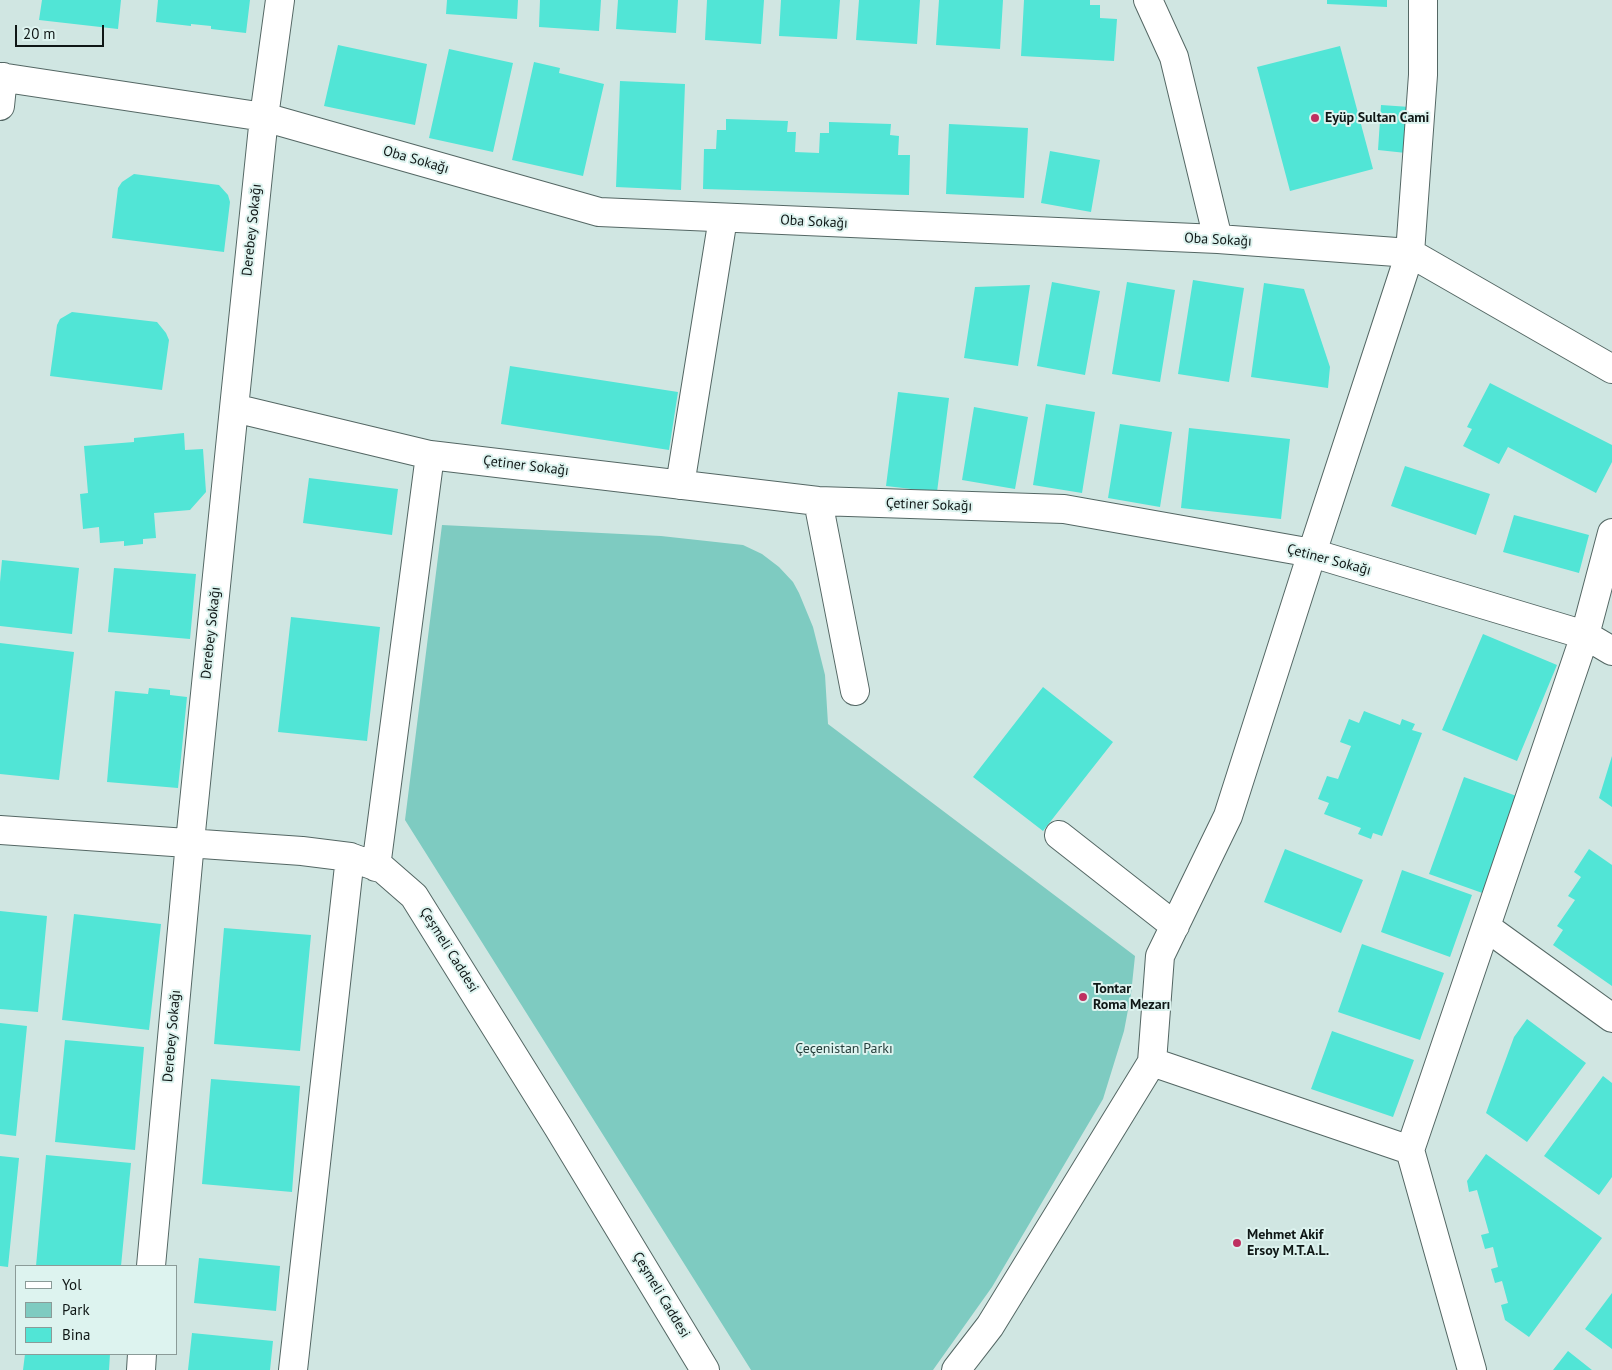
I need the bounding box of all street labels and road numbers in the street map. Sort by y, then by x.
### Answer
street label: Oba Sokağı [381,143,451,177]
street label: Derebey Sokağı [239,183,265,277]
street label: Oba Sokağı [780,212,848,232]
street label: Oba Sokağı [1184,230,1252,250]
street label: Çetiner Sokağı [482,452,570,480]
street label: Çetiner Sokağı [886,495,972,515]
street label: Çetiner Sokağı [1285,541,1373,579]
street label: Derebey Sokağı [198,586,224,680]
street label: Çeşmeli Caddesi [416,904,482,996]
street label: Derebey Sokağı [160,989,184,1083]
street label: Çeşmeli Caddesi [629,1249,693,1341]

